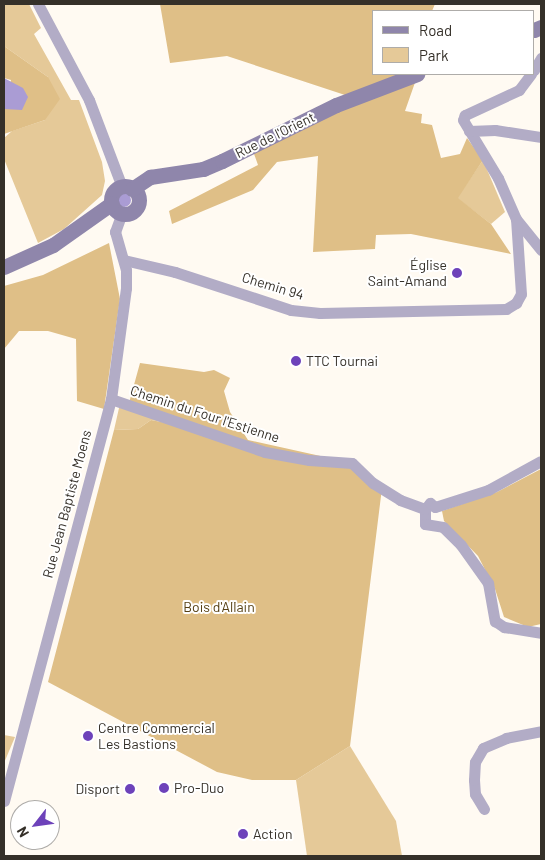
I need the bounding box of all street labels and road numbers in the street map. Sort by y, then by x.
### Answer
street label: Rue de l'Orient [232,108,318,162]
street label: Chemin 94 [240,269,306,303]
street label: Chemin du Four l'Estienne [128,382,282,446]
street label: Rue Jean Baptiste Moens [39,428,95,580]

